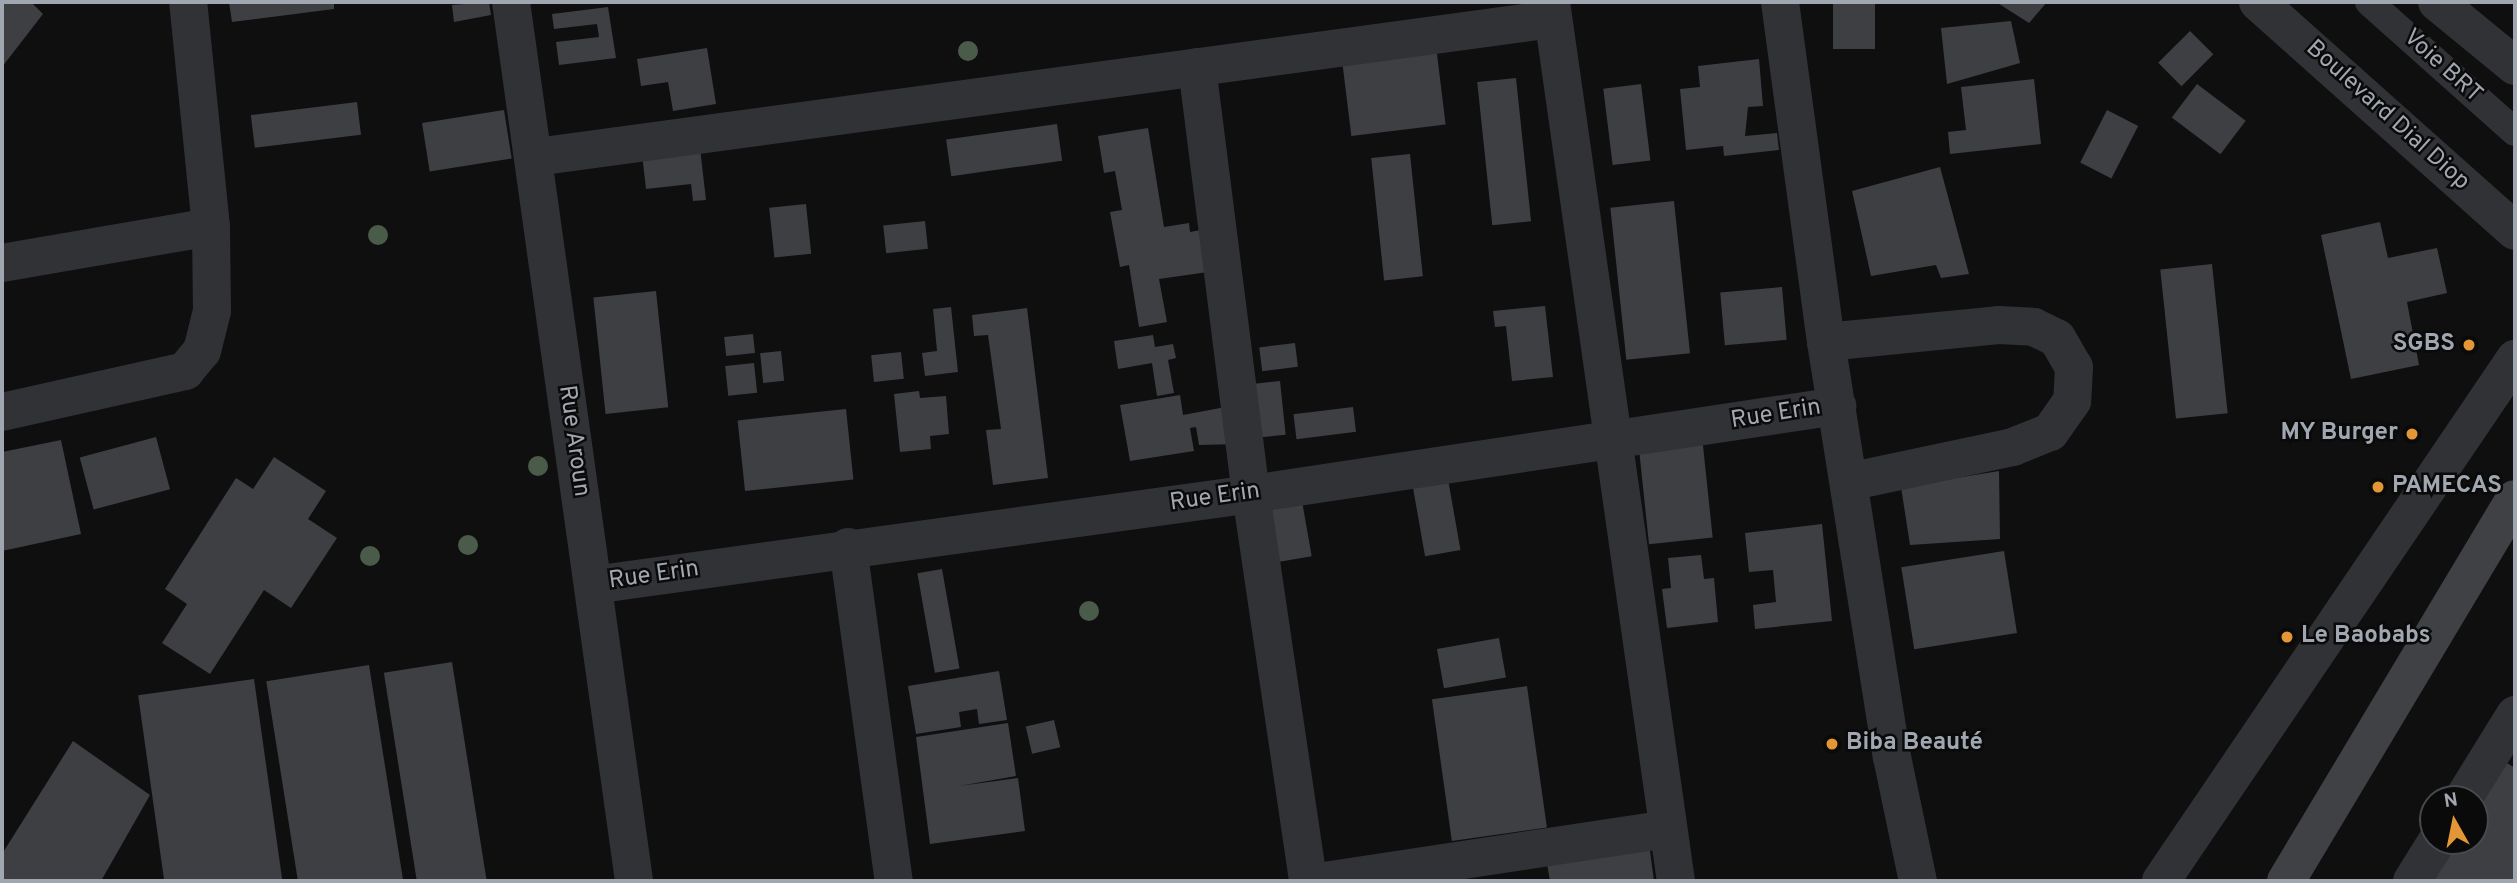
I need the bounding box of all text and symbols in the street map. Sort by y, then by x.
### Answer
street label: Voie BRT [2397,24,2487,110]
street label: Boulevard Dial Diop [2299,35,2475,197]
place label: SGBS [2393,331,2455,359]
marker: SGBS [2461,337,2477,353]
street label: Rue Aroun [551,383,595,499]
street label: Rue Erin [1729,394,1823,436]
place label: MY Burger [2280,420,2398,448]
marker: MY Burger [2404,426,2420,442]
place label: PAMECAS [2392,473,2502,501]
street label: Rue Erin [1168,477,1262,519]
marker: PAMECAS [2370,479,2386,495]
street label: Rue Erin [607,555,701,597]
place label: Le Baobabs [2301,623,2431,651]
marker: Le Baobabs [2279,629,2295,645]
place label: Biba Beauté [1846,730,1983,758]
marker: Biba Beauté [1824,736,1840,752]
north arrow [2419,785,2489,855]
text: N [2442,788,2460,814]

